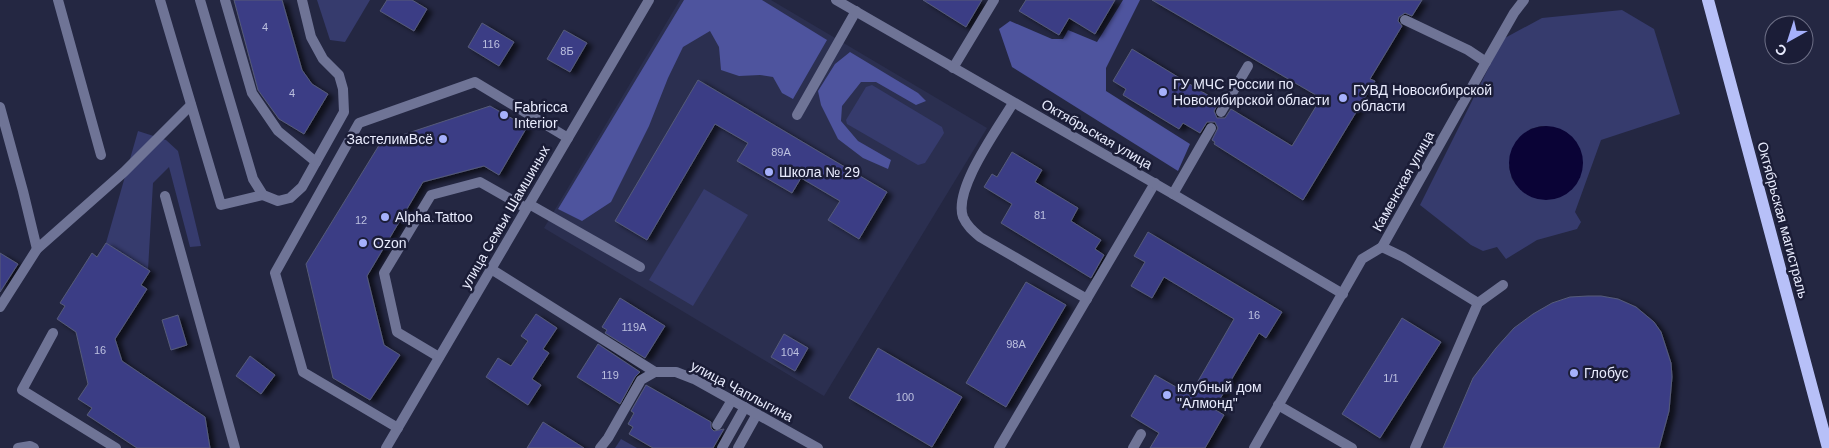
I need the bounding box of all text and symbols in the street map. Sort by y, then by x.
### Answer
north arrow [1764,15,1814,65]
house number: 4 [262,21,268,33]
house number: 116 [482,38,500,50]
text: С [1772,41,1790,60]
house number: 8Б [560,45,574,57]
place label: ГУ МЧС России по Новосибирской области [1173,76,1330,108]
place label: ГУВД Новосибирской области [1353,82,1492,114]
marker: ГУ МЧС России по Новосибирской области [1157,86,1169,98]
house number: 4 [289,87,295,99]
marker: ГУВД Новосибирской области [1337,92,1349,104]
street label: Октябрьская улица [1039,96,1155,172]
place label: Fabricca Interior [514,99,568,131]
marker: Fabricca Interior [498,109,510,121]
street label: Каменская улица [1369,128,1437,234]
place label: ЗастелимВсё [346,131,433,147]
marker: ЗастелимВсё [437,133,449,145]
street label: Октябрьская магистраль [1754,140,1812,300]
street label: улица Семьи Шамшиных [457,142,553,292]
house number: 89А [771,146,791,158]
place label: Школа № 29 [779,164,860,180]
marker: Школа № 29 [763,166,775,178]
place label: Alpha.Tattoo [395,209,473,225]
house number: 81 [1034,209,1046,221]
marker: Alpha.Tattoo [379,211,391,223]
house number: 12 [355,214,367,226]
place label: Ozon [373,235,406,251]
marker: Ozon [357,237,369,249]
house number: 16 [1248,309,1260,321]
house number: 119А [622,321,647,333]
house number: 98А [1006,338,1026,350]
house number: 16 [94,344,106,356]
house number: 104 [781,346,799,358]
street label: улица Чаплыгина [688,357,796,425]
place label: Глобус [1584,365,1628,381]
marker: Глобус [1568,367,1580,379]
house number: 119 [601,369,619,381]
house number: 1/1 [1383,372,1399,384]
place label: клубный дом "Алмонд" [1177,379,1262,411]
marker: клубный дом "Алмонд" [1161,389,1173,401]
house number: 100 [896,391,914,403]

